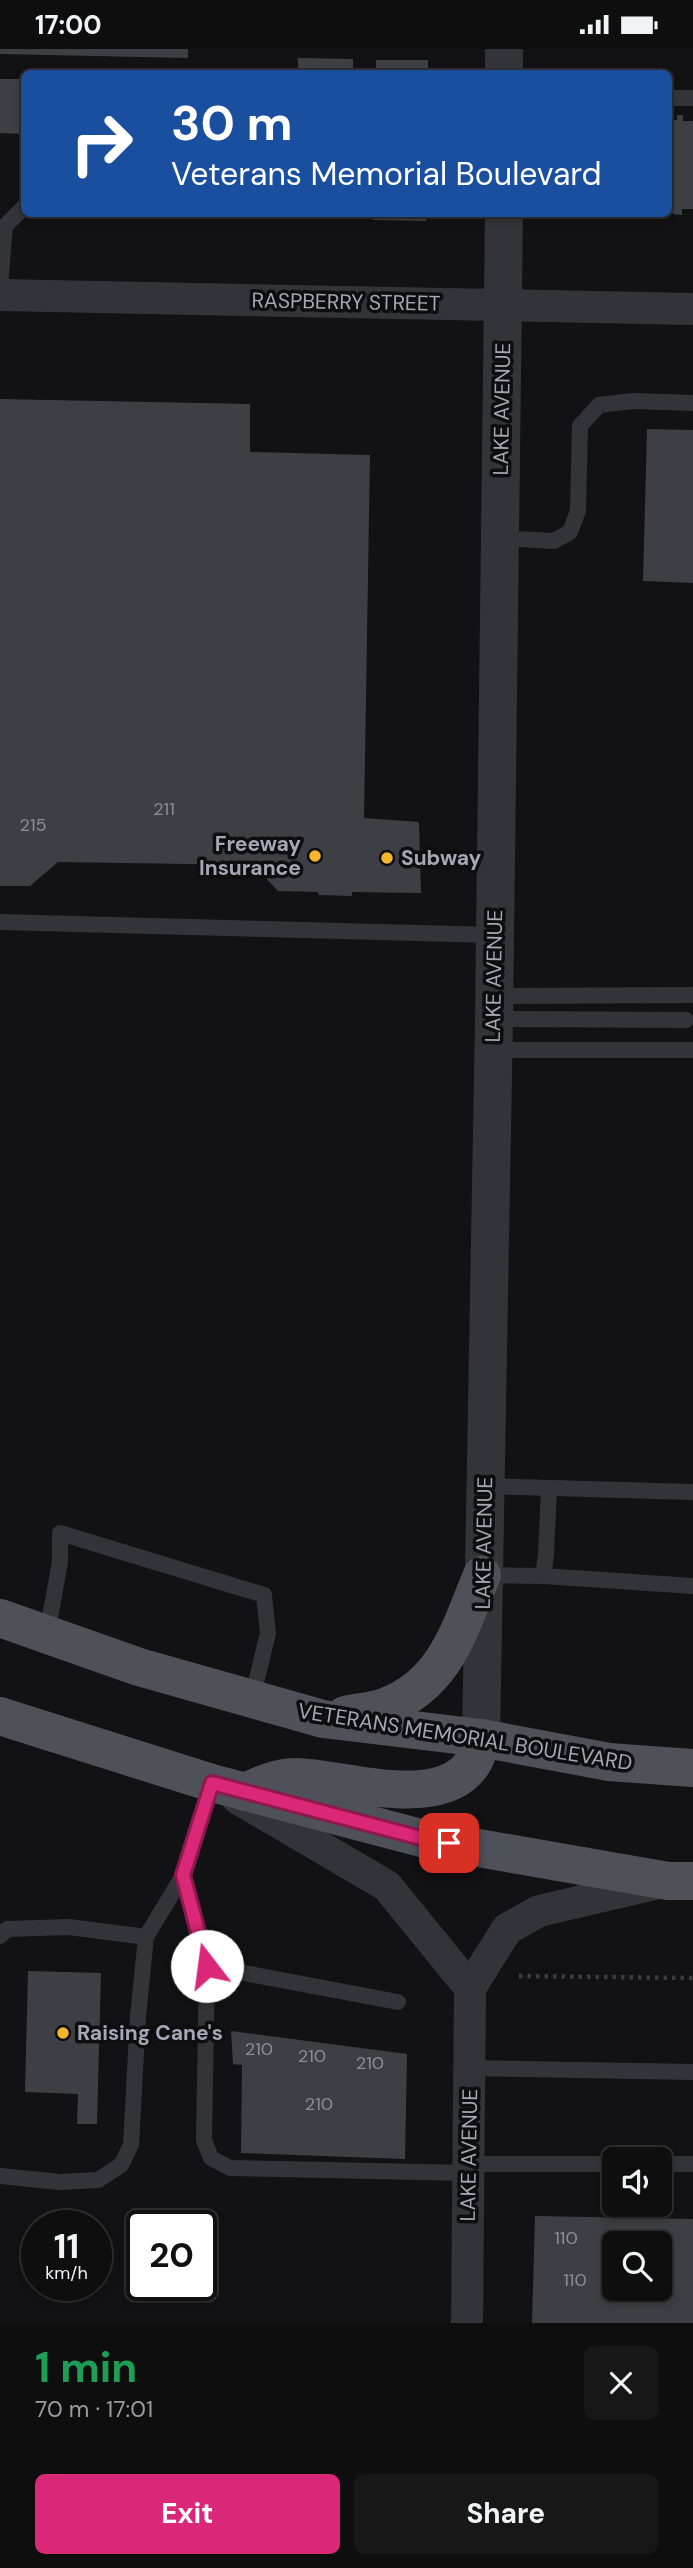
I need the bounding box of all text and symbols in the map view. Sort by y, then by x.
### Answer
text: 17:00 [35,8,102,42]
text: 30 m [171,91,293,155]
icon: right [56,98,147,189]
text: Veterans Memorial Boulevard [171,153,602,195]
street label: RASPBERRY STREET [251,286,441,318]
street label: LAKE AVENUE [487,342,517,476]
house number: 211 [153,797,175,821]
house number: 215 [20,813,46,837]
place label: Freeway Insurance [199,830,301,882]
place label: Subway [401,844,482,872]
marker: Freeway Insurance [307,848,323,864]
marker: Subway [379,850,395,866]
street label: LAKE AVENUE [479,909,509,1043]
street label: LAKE AVENUE [469,1476,499,1610]
street label: VETERANS MEMORIAL BOULEVARD [296,1697,634,1777]
pin [419,1813,479,1873]
icon: arrive [430,1824,468,1862]
position arrow [170,1929,244,2003]
place label: Raising Cane's [77,2019,223,2047]
marker: Raising Cane's [55,2025,71,2041]
house number: 210 [245,2037,273,2061]
house number: 210 [298,2044,326,2068]
house number: 210 [356,2051,384,2075]
street label: LAKE AVENUE [454,2088,484,2222]
house number: 210 [305,2092,333,2116]
map controls [602,2147,672,2301]
button: sound [602,2147,672,2217]
speed limit sign: 20 [126,2210,217,2301]
text: 11 [54,2223,79,2269]
house number: 110 [554,2226,578,2250]
button: search [602,2231,672,2301]
text: km/h [45,2261,88,2285]
house number: 110 [563,2268,587,2292]
text: 1 min [35,2340,137,2395]
button: close [584,2346,658,2420]
text: 70 m · 17:01 [35,2394,153,2424]
button: Exit [35,2474,340,2554]
button: Share [354,2474,658,2554]

